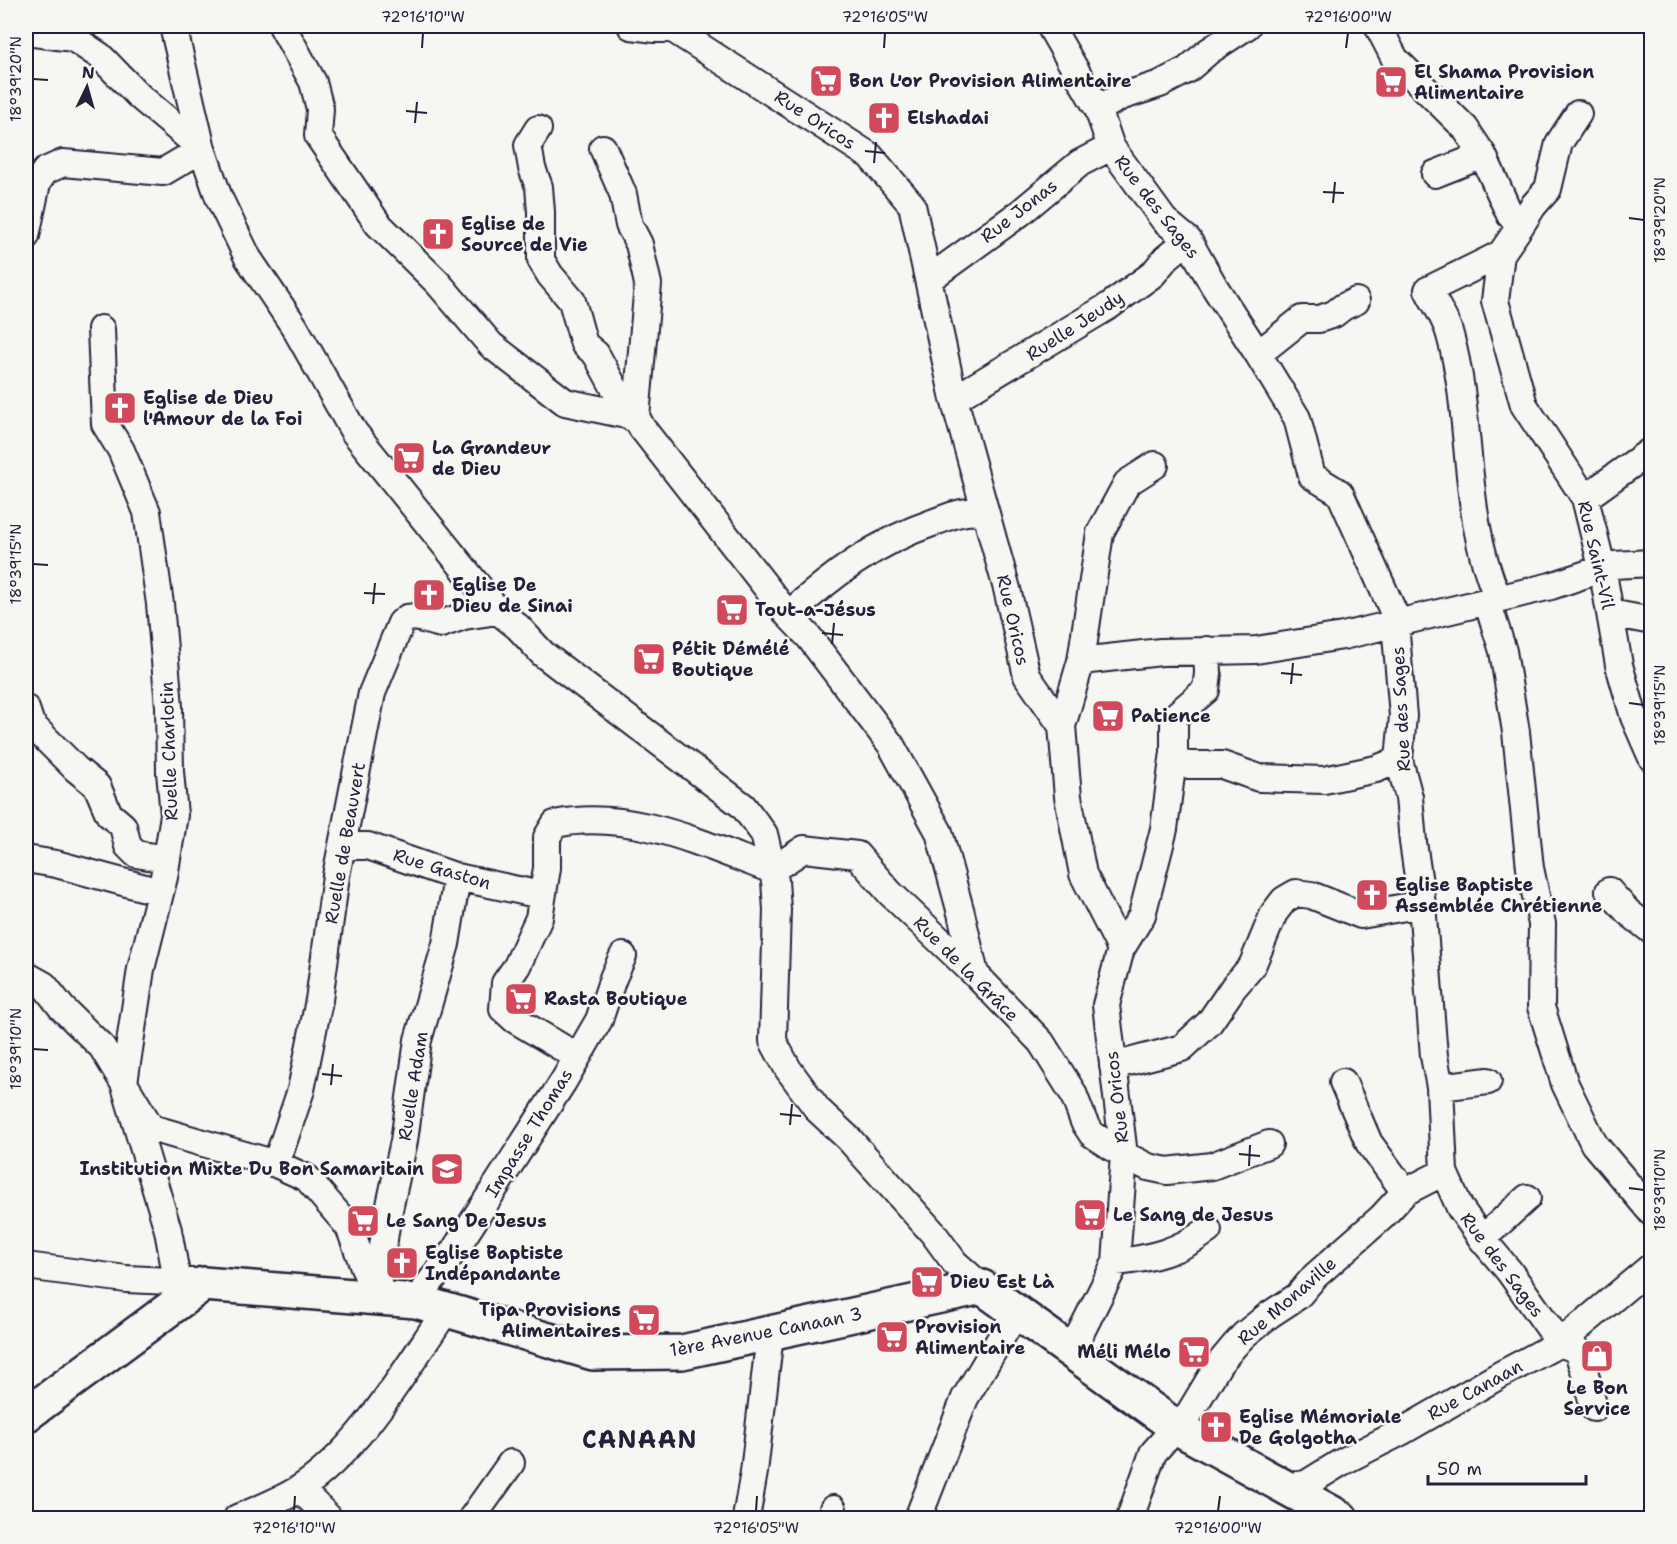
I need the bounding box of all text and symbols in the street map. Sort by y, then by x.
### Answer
text: 72°16'10"W [381,7,465,27]
text: 72°16'05"W [842,7,928,27]
text: 72°16'00"W [1304,7,1392,27]
text: 18°39'20"N [6,36,26,122]
north arrow [57,57,117,117]
place label: El Shama Provision Alimentaire [1414,60,1594,105]
text: N [81,62,95,84]
supermarket icon: Bon L'or Provision Alimentaire [808,63,844,99]
supermarket icon: El Shama Provision Alimentaire [1373,64,1409,100]
place label: Bon L'or Provision Alimentaire [849,69,1132,93]
street label: Rue Oricos [770,85,860,155]
church icon: Elshadai [866,100,902,136]
place label: Elshadai [907,106,989,130]
street label: Rue des Sages [1109,150,1205,264]
street label: Rue Jonas [976,173,1062,249]
text: 18°39'20"N [1650,177,1670,263]
place label: Eglise de Source de Vie [461,212,588,257]
church icon: Eglise de Source de Vie [420,216,456,252]
street label: Ruelle Jeudy [1022,285,1128,367]
place label: Eglise de Dieu l'Amour de la Foi [143,386,302,431]
church icon: Eglise de Dieu l'Amour de la Foi [102,390,138,426]
place label: La Grandeur de Dieu [432,436,552,481]
supermarket icon: La Grandeur de Dieu [391,440,427,476]
street label: Rue Saint-Vil [1572,498,1620,612]
text: 18°39'15"N [6,524,26,604]
street label: Rue Oricos [991,572,1035,668]
place label: Eglise De Dieu de Sinai [452,573,573,618]
church icon: Eglise De Dieu de Sinai [411,577,447,613]
supermarket icon: Tout-a-Jésus [714,592,750,628]
place label: Tout-a-Jésus [755,598,876,622]
place label: Pétit Démélé Boutique [672,637,790,682]
supermarket icon: Pétit Démélé Boutique [631,641,667,677]
street label: Rue des Sages [1386,646,1416,772]
text: 18°39'15"N [1650,665,1670,745]
street label: Ruelle Charlotin [155,681,183,821]
supermarket icon: Patience [1090,698,1126,734]
place label: Patience [1131,704,1211,728]
street label: Ruelle de Beauvert [319,760,371,926]
street label: Rue Gaston [390,843,494,895]
place label: Eglise Baptiste Assemblée Chrétienne [1395,873,1602,918]
church icon: Eglise Baptiste Assemblée Chrétienne [1354,877,1390,913]
street label: Rue de la Grâce [908,911,1024,1027]
supermarket icon: Rasta Boutique [503,981,539,1017]
place label: Rasta Boutique [544,987,688,1011]
text: 18°39'10"N [6,1008,26,1090]
street label: Ruelle Adam [393,1030,433,1142]
street label: Rue Oricos [1099,1050,1135,1144]
street label: Impasse Thomas [480,1064,578,1202]
text: 18°39'10"N [1650,1149,1670,1231]
school or university icon: Institution Mixte Du Bon Samaritain [429,1151,465,1187]
place label: Institution Mixte Du Bon Samaritain [80,1157,424,1181]
supermarket icon: Le Sang de Jesus [1072,1197,1108,1233]
supermarket icon: Le Sang De Jesus [345,1203,381,1239]
place label: Le Sang de Jesus [1113,1203,1273,1227]
street label: Rue des Sages [1455,1208,1549,1322]
place label: Le Sang De Jesus [386,1209,547,1233]
place label: Eglise Baptiste Indépandante [425,1241,563,1286]
church icon: Eglise Baptiste Indépandante [384,1245,420,1281]
street label: Rue Monaville [1233,1251,1341,1351]
supermarket icon: Dieu Est Là [909,1264,945,1300]
place label: Dieu Est Là [950,1270,1055,1294]
place label: Tipa Provisions Alimentaires [479,1298,621,1343]
supermarket icon: Tipa Provisions Alimentaires [626,1302,662,1338]
street label: 1ère Avenue Canaan 3 [668,1302,864,1362]
place label: Provision Alimentaire [915,1315,1025,1360]
supermarket icon: Provision Alimentaire [874,1319,910,1355]
supermarket icon: Méli Mélo [1176,1334,1212,1370]
shop icon: Le Bon Service [1579,1338,1615,1374]
place label: Méli Mélo [1077,1340,1171,1364]
street label: Rue Canaan [1423,1354,1527,1426]
place label: Le Bon Service [1564,1376,1631,1421]
place label: Eglise Mémoriale De Golgotha [1239,1405,1402,1450]
church icon: Eglise Mémoriale De Golgotha [1198,1409,1234,1445]
district label: CANAAN [582,1424,698,1456]
scale bar [1428,1448,1586,1486]
text: 50 m [1437,1457,1482,1481]
text: 72°16'10"W [252,1518,336,1538]
text: 72°16'05"W [713,1518,799,1538]
text: 72°16'00"W [1174,1518,1262,1538]

